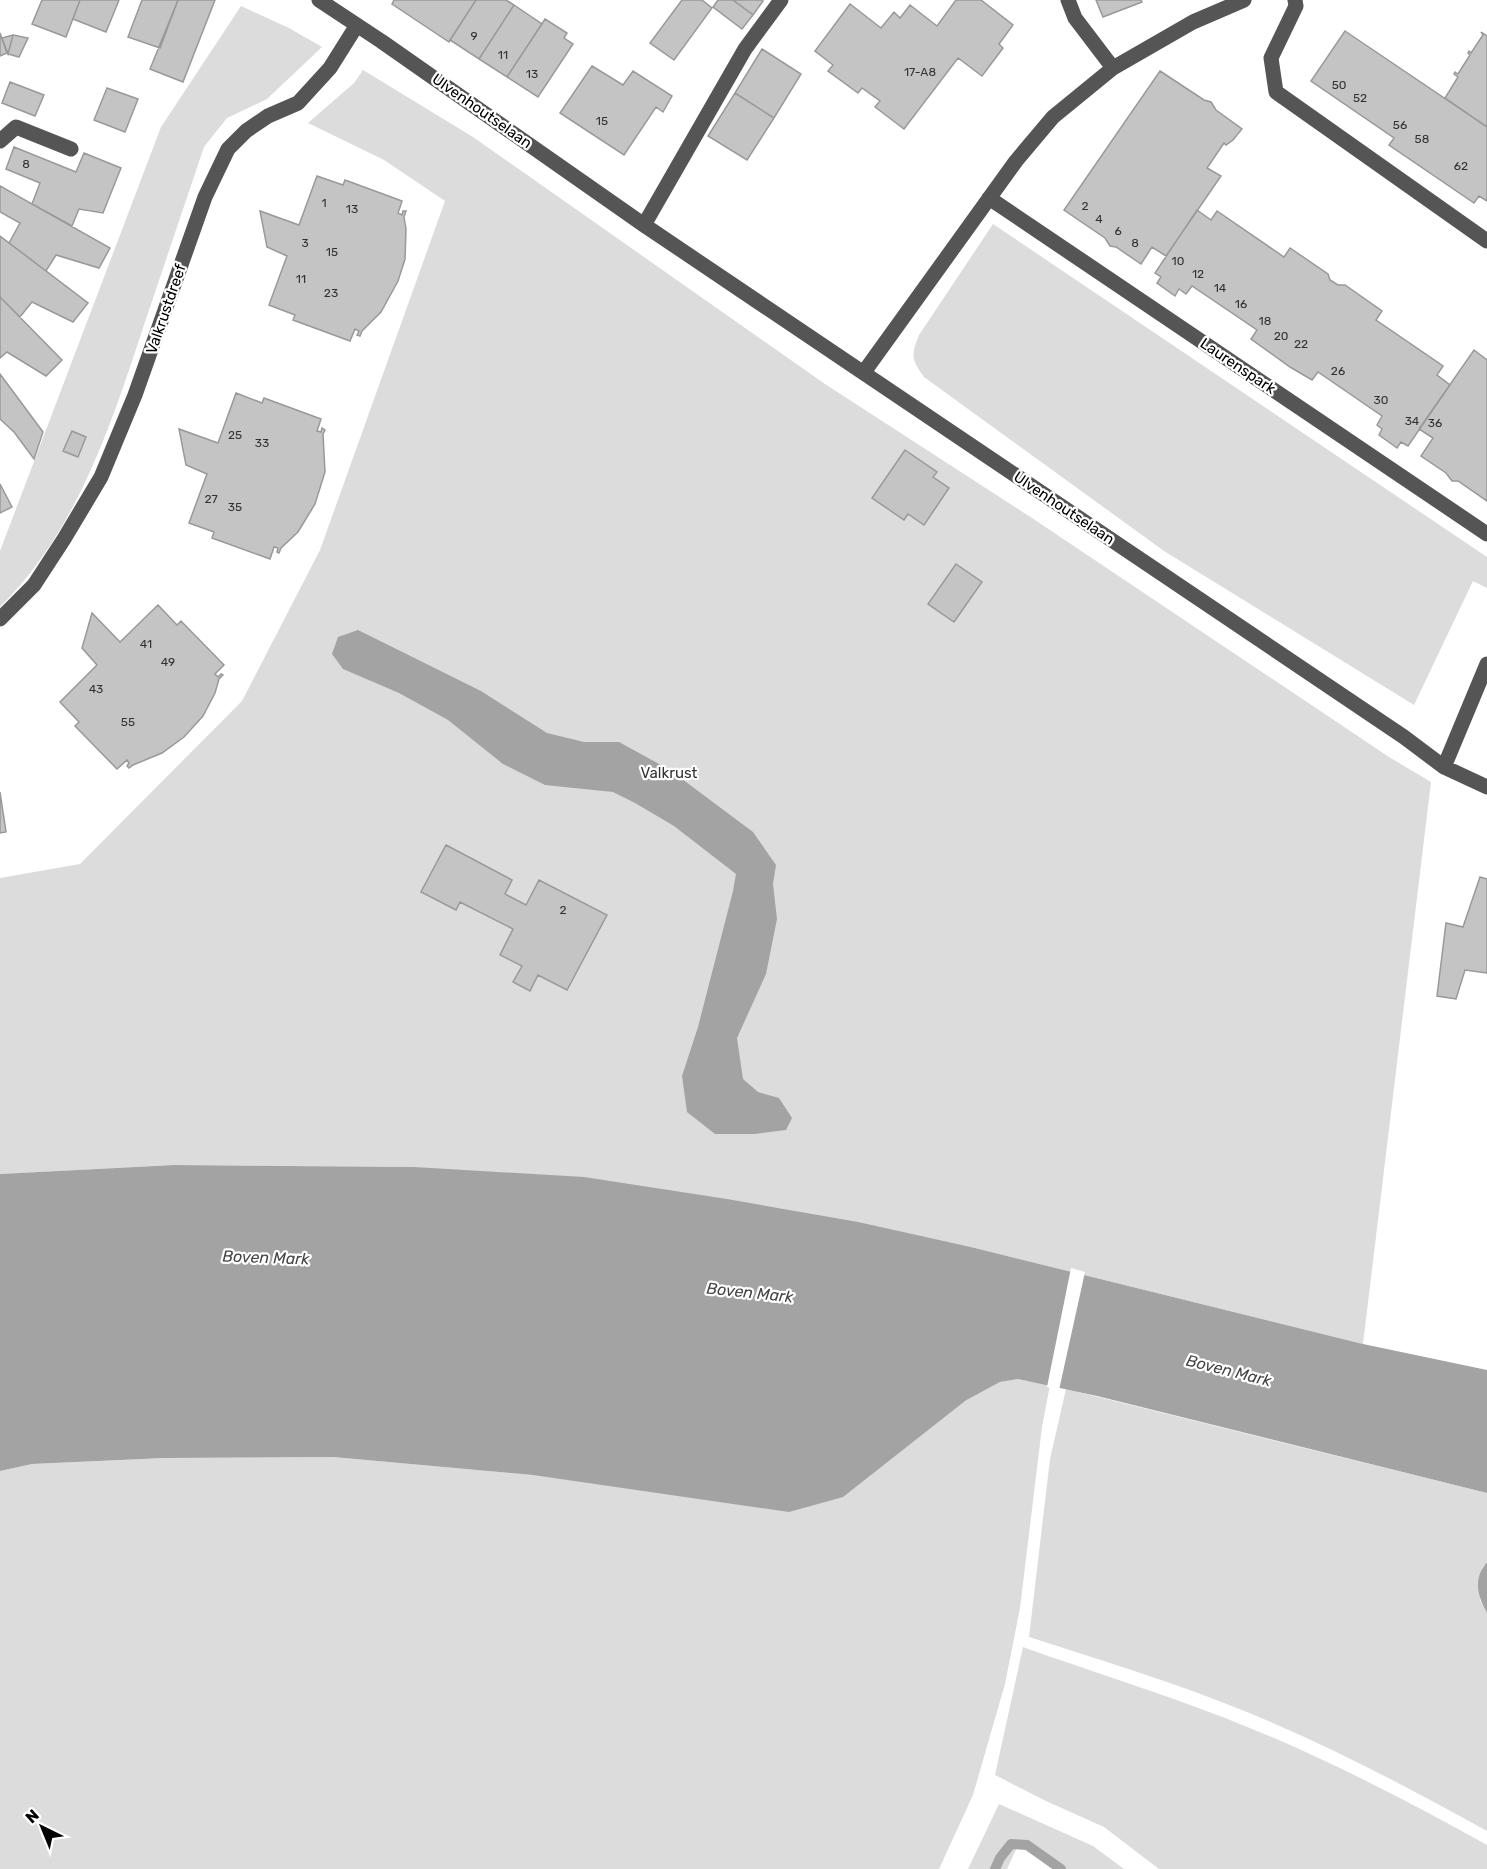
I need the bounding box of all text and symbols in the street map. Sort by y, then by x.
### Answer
house number: 9 [470,29,478,43]
house number: 11 [498,48,508,62]
house number: 17-A8 [904,65,936,79]
house number: 13 [526,67,538,81]
street label: Ulvenhoutselaan [429,70,535,152]
house number: 50 [1332,78,1346,92]
house number: 52 [1353,91,1367,105]
house number: 15 [596,114,608,128]
house number: 56 [1393,118,1407,132]
house number: 58 [1415,132,1429,146]
house number: 8 [22,157,30,171]
house number: 62 [1454,159,1468,173]
house number: 1 [321,196,327,210]
house number: 2 [1081,199,1089,213]
house number: 13 [346,202,358,216]
house number: 4 [1095,212,1103,226]
house number: 6 [1114,224,1122,238]
house number: 3 [301,236,309,250]
house number: 8 [1131,236,1139,250]
house number: 15 [326,245,338,259]
house number: 10 [1172,254,1184,268]
street label: Valkrustdreef [142,261,190,356]
house number: 12 [1192,267,1204,281]
house number: 11 [296,272,306,286]
house number: 14 [1214,281,1227,295]
house number: 23 [324,286,338,300]
house number: 16 [1235,297,1247,311]
house number: 18 [1259,314,1271,328]
house number: 20 [1274,329,1288,343]
street label: Laurenspark [1197,334,1279,398]
house number: 22 [1294,337,1308,351]
house number: 26 [1331,364,1345,378]
house number: 30 [1374,393,1388,407]
house number: 34 [1405,414,1420,428]
house number: 36 [1428,416,1442,430]
house number: 25 [228,428,242,442]
house number: 33 [255,436,269,450]
street label: Ulvenhoutselaan [1010,468,1118,548]
house number: 27 [204,492,218,506]
house number: 35 [228,500,242,514]
house number: 41 [140,637,152,651]
house number: 49 [161,655,175,669]
house number: 43 [89,682,103,696]
house number: 55 [121,715,135,729]
park label: Valkrust [641,764,698,782]
house number: 2 [559,903,567,917]
water label: Boven Mark [222,1246,311,1269]
water label: Boven Mark [706,1278,795,1307]
water label: Boven Mark [1184,1351,1274,1390]
north arrow [12,1797,72,1857]
text: N [21,1806,43,1827]

